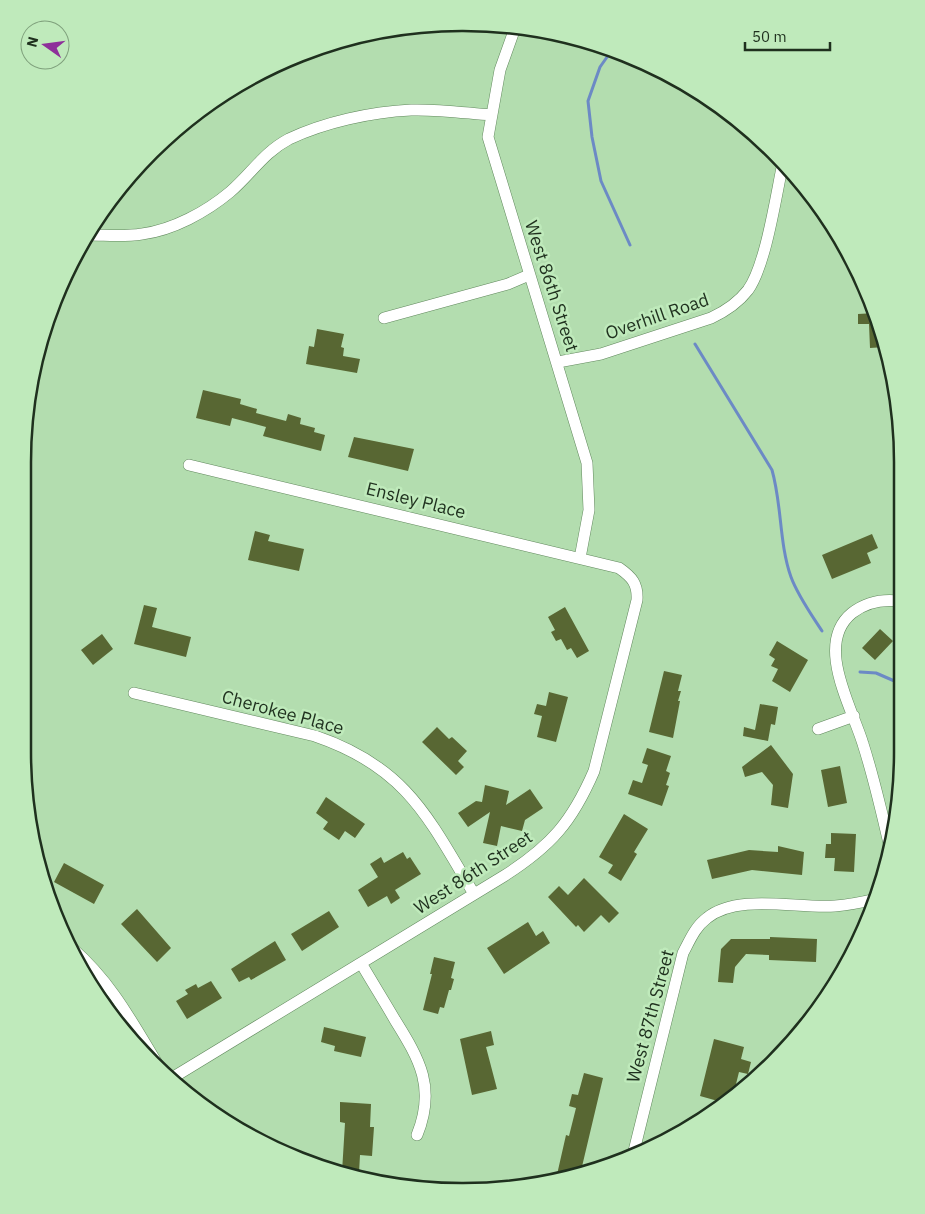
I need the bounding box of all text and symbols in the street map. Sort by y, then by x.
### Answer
north arrow [20,20,70,70]
scale bar [745,20,830,52]
text: 50 m [752,27,787,46]
text: N [22,35,42,49]
street label: West 86th Street [520,217,584,355]
street label: Overhill Road [602,288,712,344]
street label: Ensley Place [364,477,468,523]
street label: Cherokee Place [219,685,347,739]
street label: West 86th Street [409,825,537,919]
street label: West 87th Street [621,947,679,1085]

